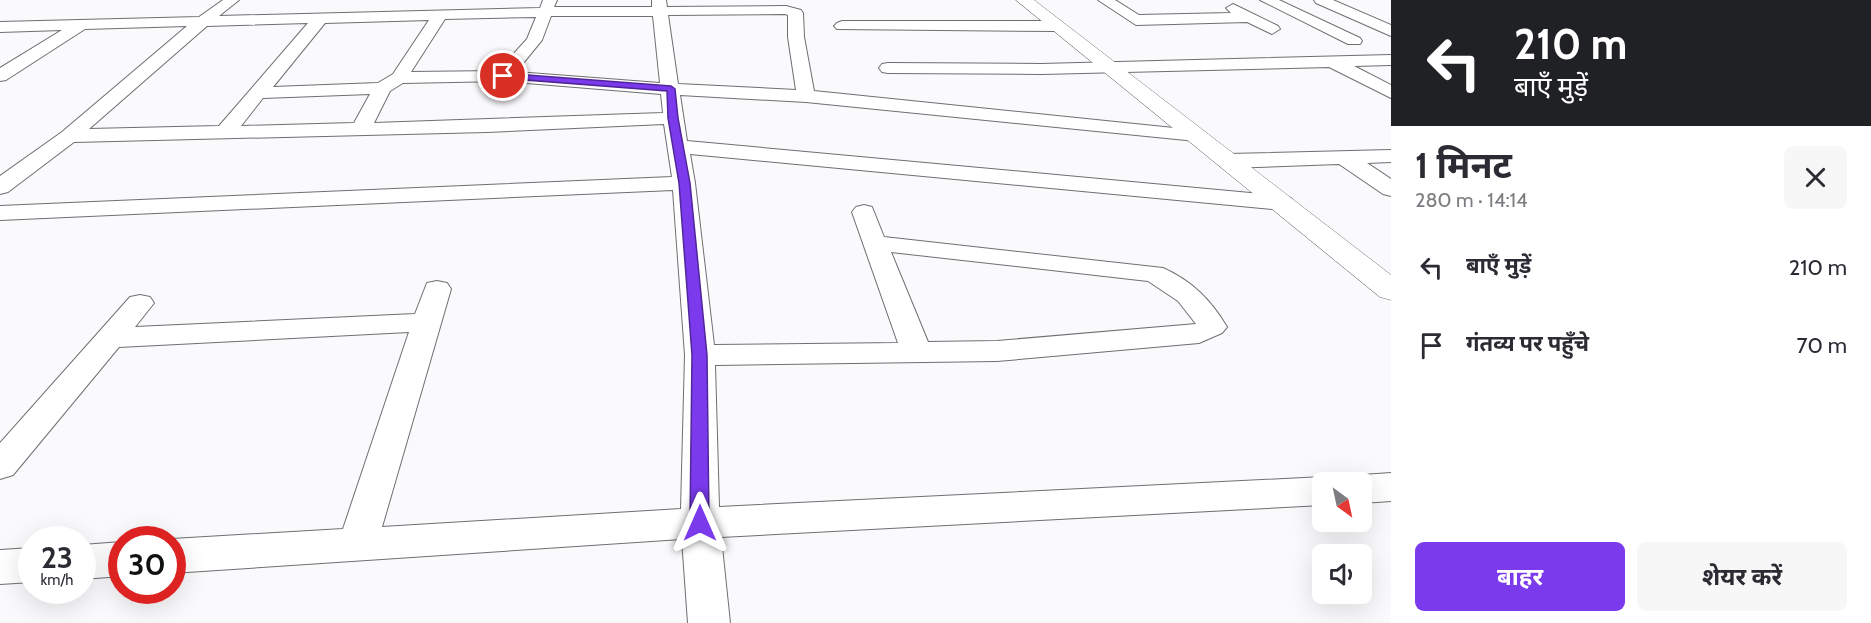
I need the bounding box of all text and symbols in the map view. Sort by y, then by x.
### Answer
text: 210 m [1514,18,1627,70]
icon: left [1415,24,1493,102]
pin [477,50,528,101]
icon: arrive [486,59,519,92]
text: बाएँ मुड़ें [1514,70,1588,103]
text: 1 मिनट [1415,143,1512,187]
button: close [1784,146,1847,209]
text: 280 m · 14:14 [1415,188,1528,212]
icon: left [1415,251,1448,284]
text: बाएँ मुड़ें [1466,252,1531,279]
text: 210 m [1789,254,1847,281]
icon: arrive [1415,329,1448,362]
text: गंतव्य पर पहुँचे [1466,330,1589,357]
text: 70 m [1797,332,1847,359]
north arrow [1312,472,1372,532]
map controls [1312,472,1372,604]
position arrow [668,491,732,555]
speed limit sign: 30 [108,526,186,604]
text: 23 [41,539,73,576]
button: बाहर [1415,542,1625,611]
button: शेयर करें [1637,542,1847,611]
button: sound [1312,544,1372,604]
text: km/h [41,571,73,589]

